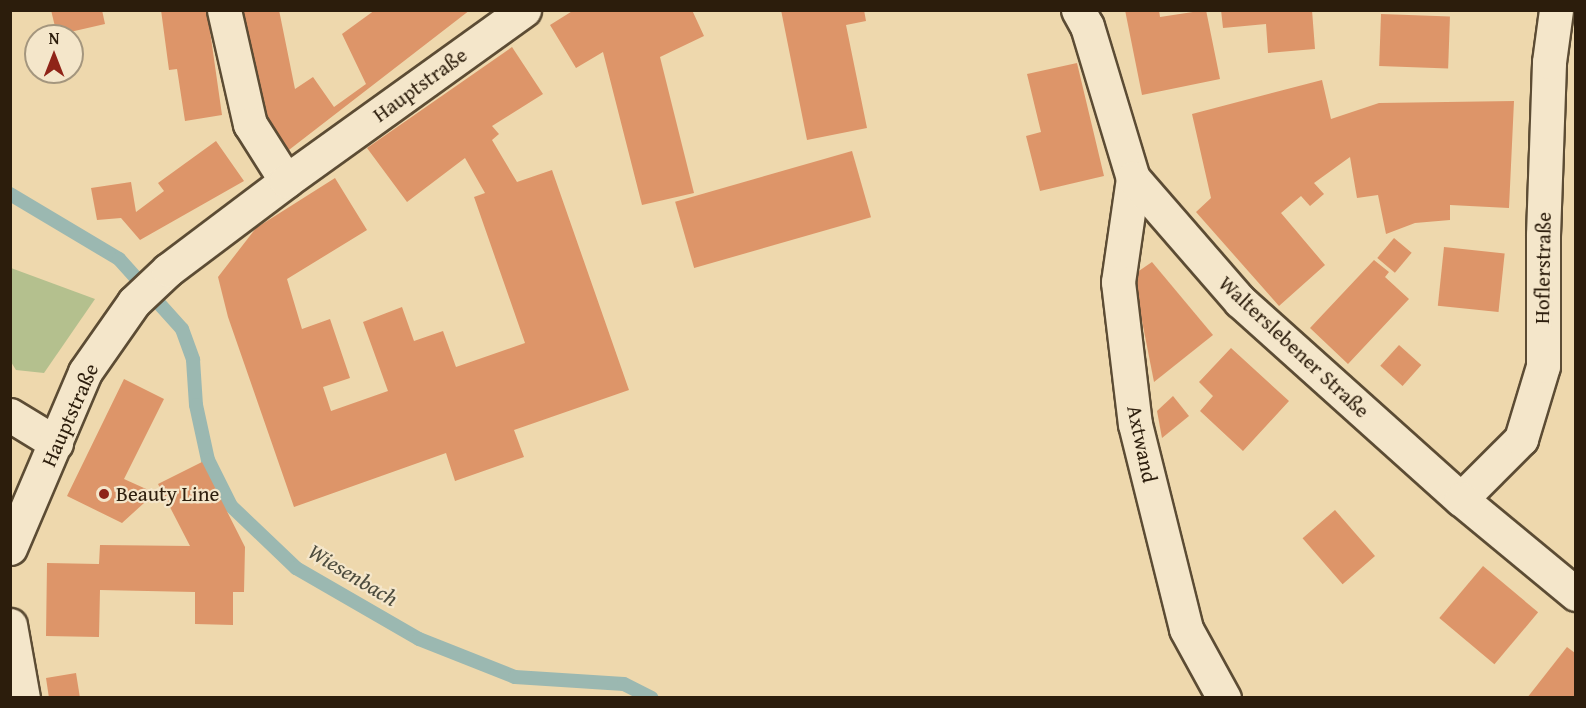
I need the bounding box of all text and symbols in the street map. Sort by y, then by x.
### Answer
north arrow [24,24,84,84]
text: N [49,26,59,50]
street label: Hauptstraße [368,42,472,128]
street label: Hoflerstraße [1529,212,1557,324]
street label: Walterslebener Straße [1213,271,1375,423]
street label: Hauptstraße [36,360,104,470]
street label: Axtwand [1122,403,1162,485]
place label: Beauty Line [116,481,219,507]
marker: Beauty Line [97,487,111,501]
water label: Wiesenbach [304,538,402,612]

